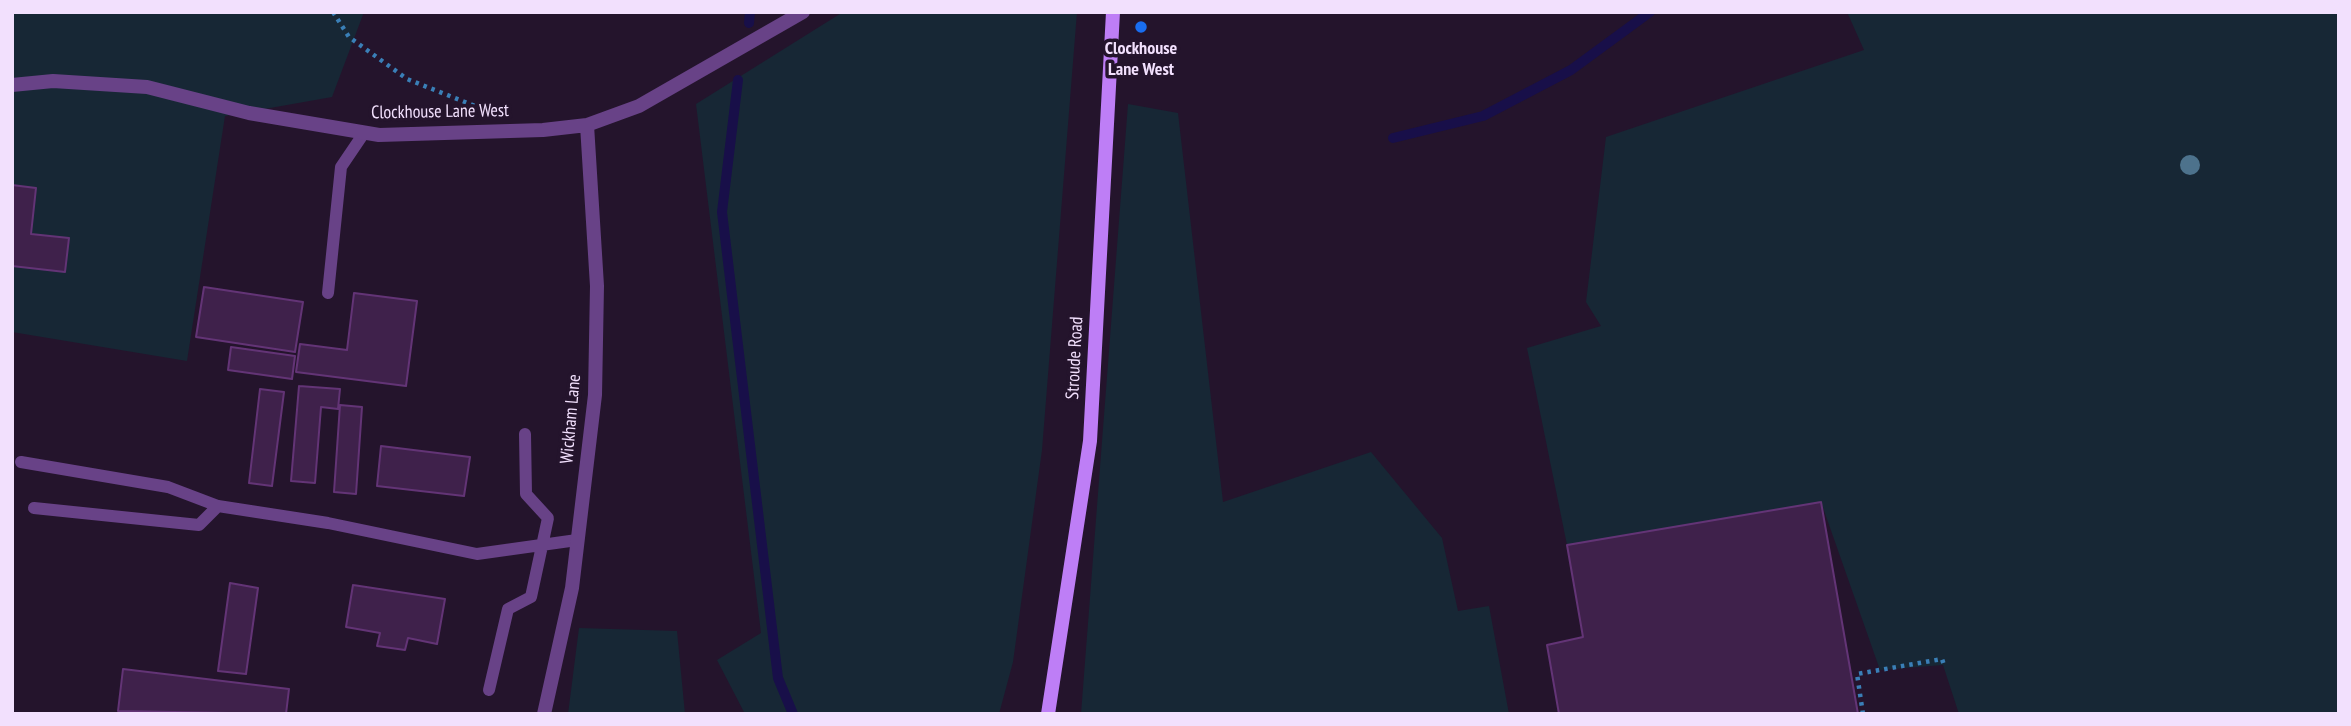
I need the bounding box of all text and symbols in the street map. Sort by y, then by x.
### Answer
marker: Clockhouse Lane West [1133,19,1149,35]
place label: Clockhouse Lane West [1105,38,1177,80]
street label: Clockhouse Lane West [371,100,509,124]
street label: Stroude Road [1062,316,1088,400]
street label: Wickham Lane [556,373,586,465]

